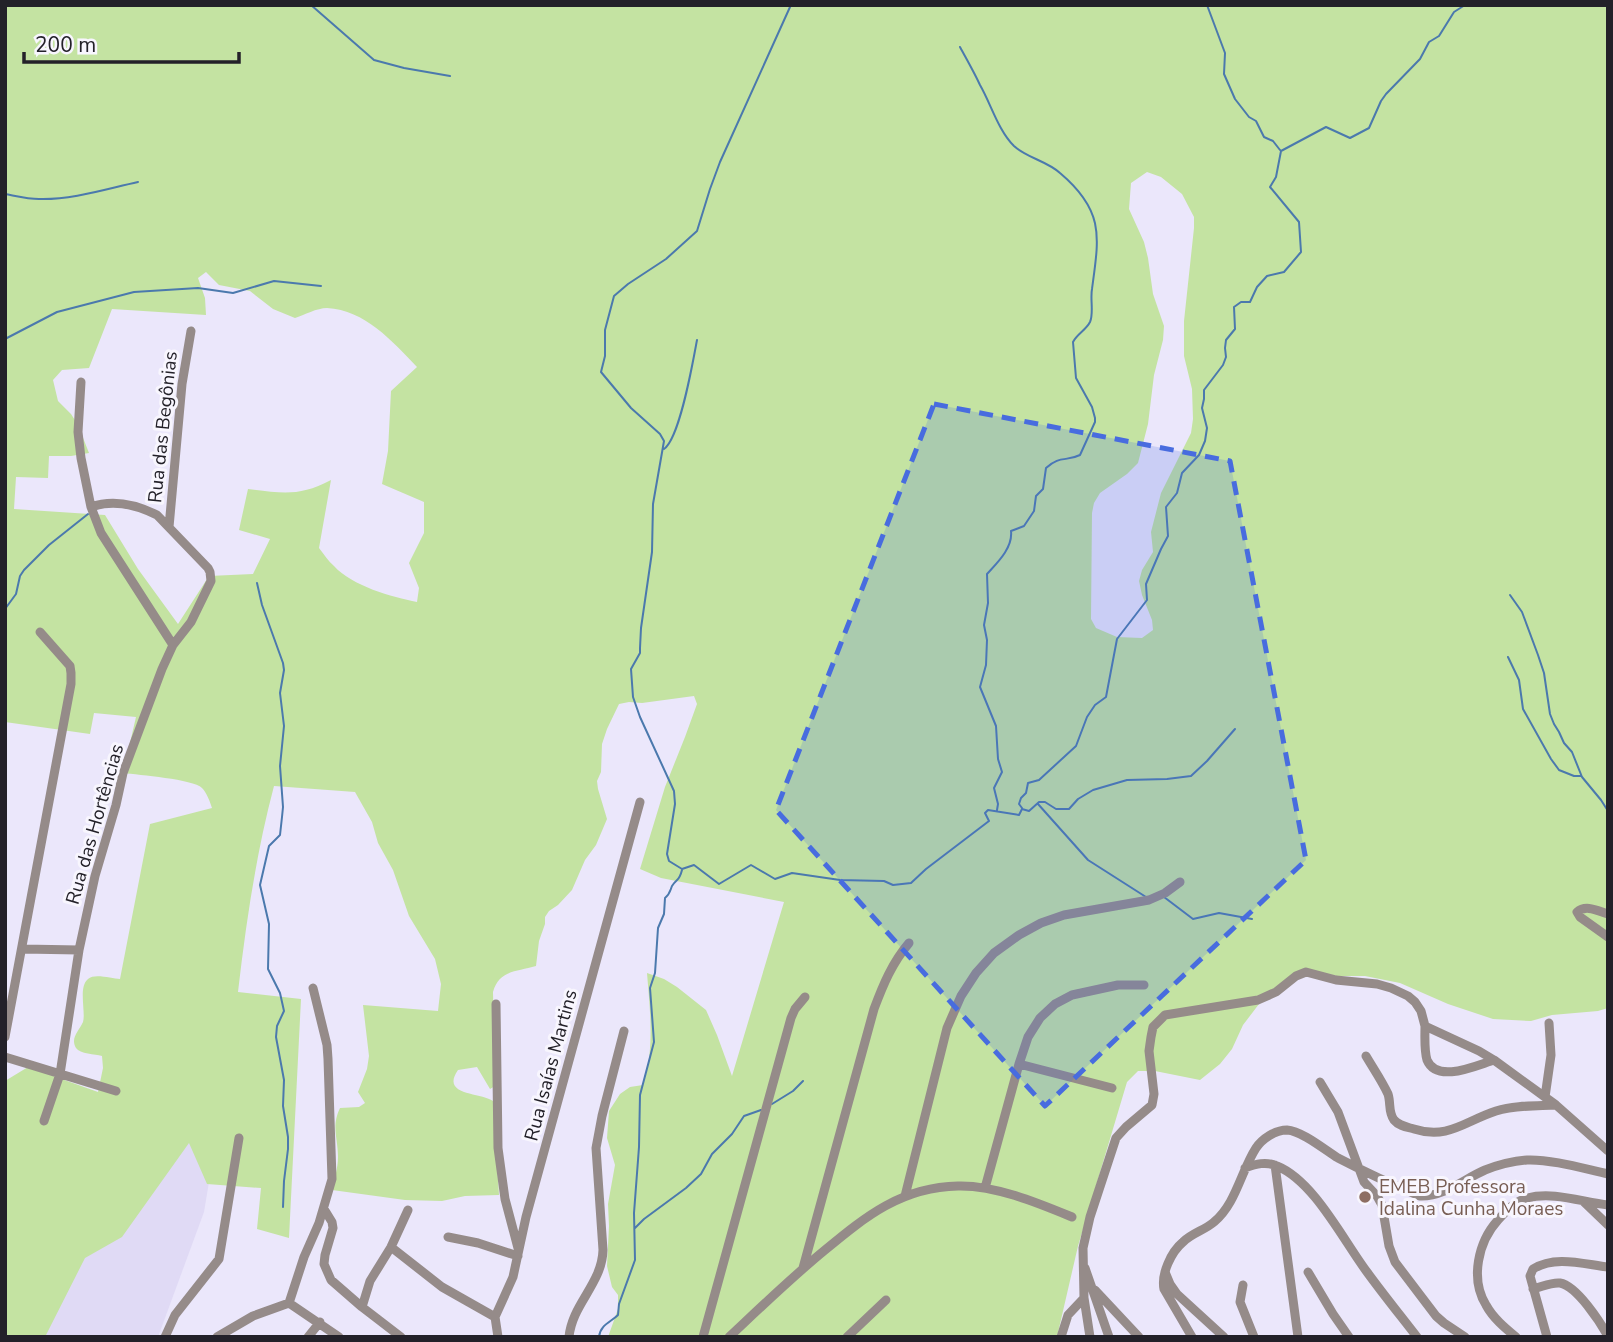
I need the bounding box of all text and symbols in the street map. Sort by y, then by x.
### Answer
scale bar [24,21,240,65]
text: 200 m [35,31,96,59]
street label: Rua das Begônias [142,350,184,504]
street label: Rua das Hortências [60,741,130,908]
street label: Rua Isaías Martins [518,987,584,1144]
place label: EMEB Professora Idalina Cunha Moraes [1379,1174,1563,1222]
marker: EMEB Professora Idalina Cunha Moraes [1357,1189,1373,1205]

